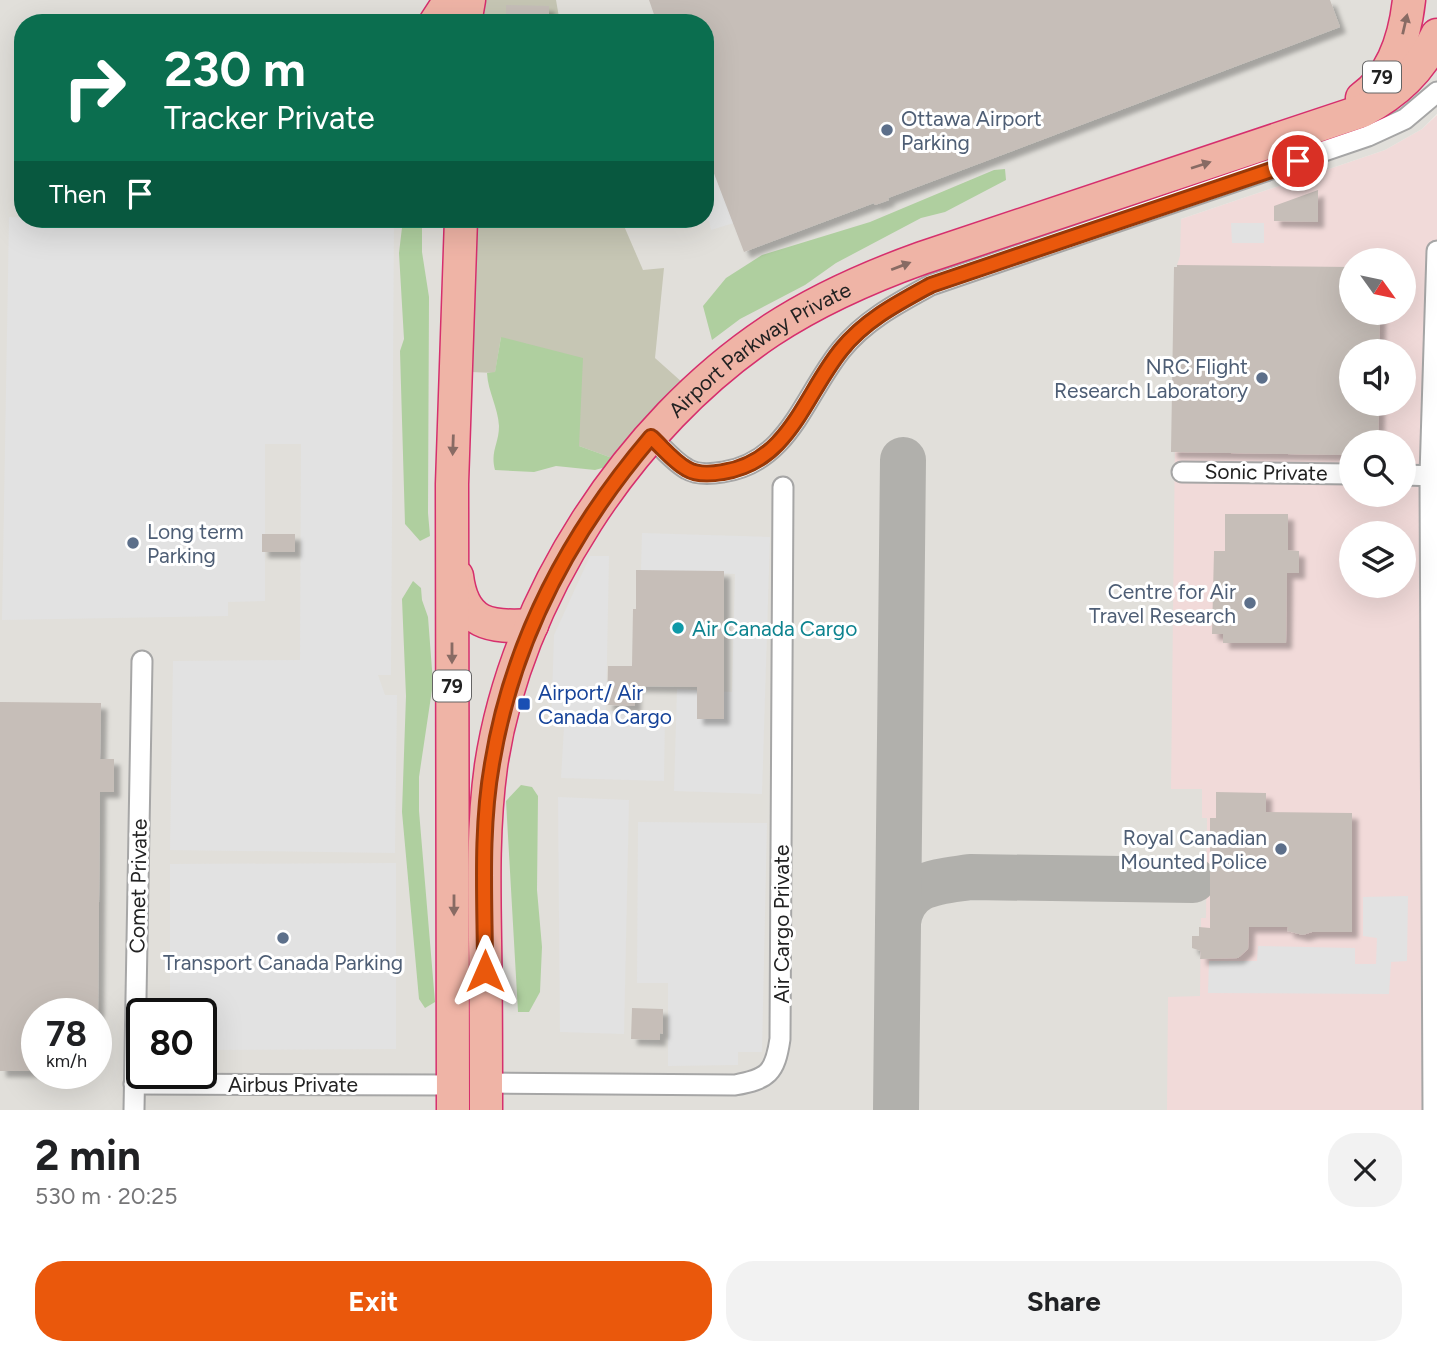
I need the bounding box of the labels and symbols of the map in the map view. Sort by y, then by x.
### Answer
one-way arrow [1399,13,1410,35]
road number: 79 [1363,61,1401,92]
place label: Ottawa Airport Parking [901,106,1042,155]
marker: Ottawa Airport Parking [879,122,895,138]
pin [1268,131,1328,191]
one-way arrow [1191,159,1212,170]
north arrow [1339,248,1416,326]
one-way arrow [891,260,912,271]
street label: Airport Parkway Private [663,276,855,422]
place label: NRC Flight Research Laboratory [1054,354,1248,403]
marker: NRC Flight Research Laboratory [1254,370,1270,386]
one-way arrow [448,434,459,456]
street label: Sonic Private [1204,458,1328,486]
place label: Long term Parking [147,519,244,568]
marker: Long term Parking [125,535,141,551]
place label: Centre for Air Travel Research [1089,579,1236,628]
marker: Centre for Air Travel Research [1242,595,1258,611]
place label: Air Canada Cargo [692,616,857,641]
marker: Air Canada Cargo [670,620,686,636]
one-way arrow [446,643,458,665]
road number: 79 [433,670,471,702]
place label: Airport/ Air Canada Cargo [538,680,672,729]
marker: Airport/ Air Canada Cargo [516,696,532,712]
street label: Comet Private [124,819,152,953]
place label: Royal Canadian Mounted Police [1120,825,1267,874]
marker: Royal Canadian Mounted Police [1273,841,1289,857]
street label: Air Cargo Private [769,845,794,1003]
one-way arrow [448,894,459,916]
marker: Transport Canada Parking [275,930,291,946]
position arrow [448,934,522,1008]
place label: Transport Canada Parking [163,950,403,975]
speed limit sign: 80 [126,998,217,1089]
street label: Airbus Private [228,1072,358,1097]

